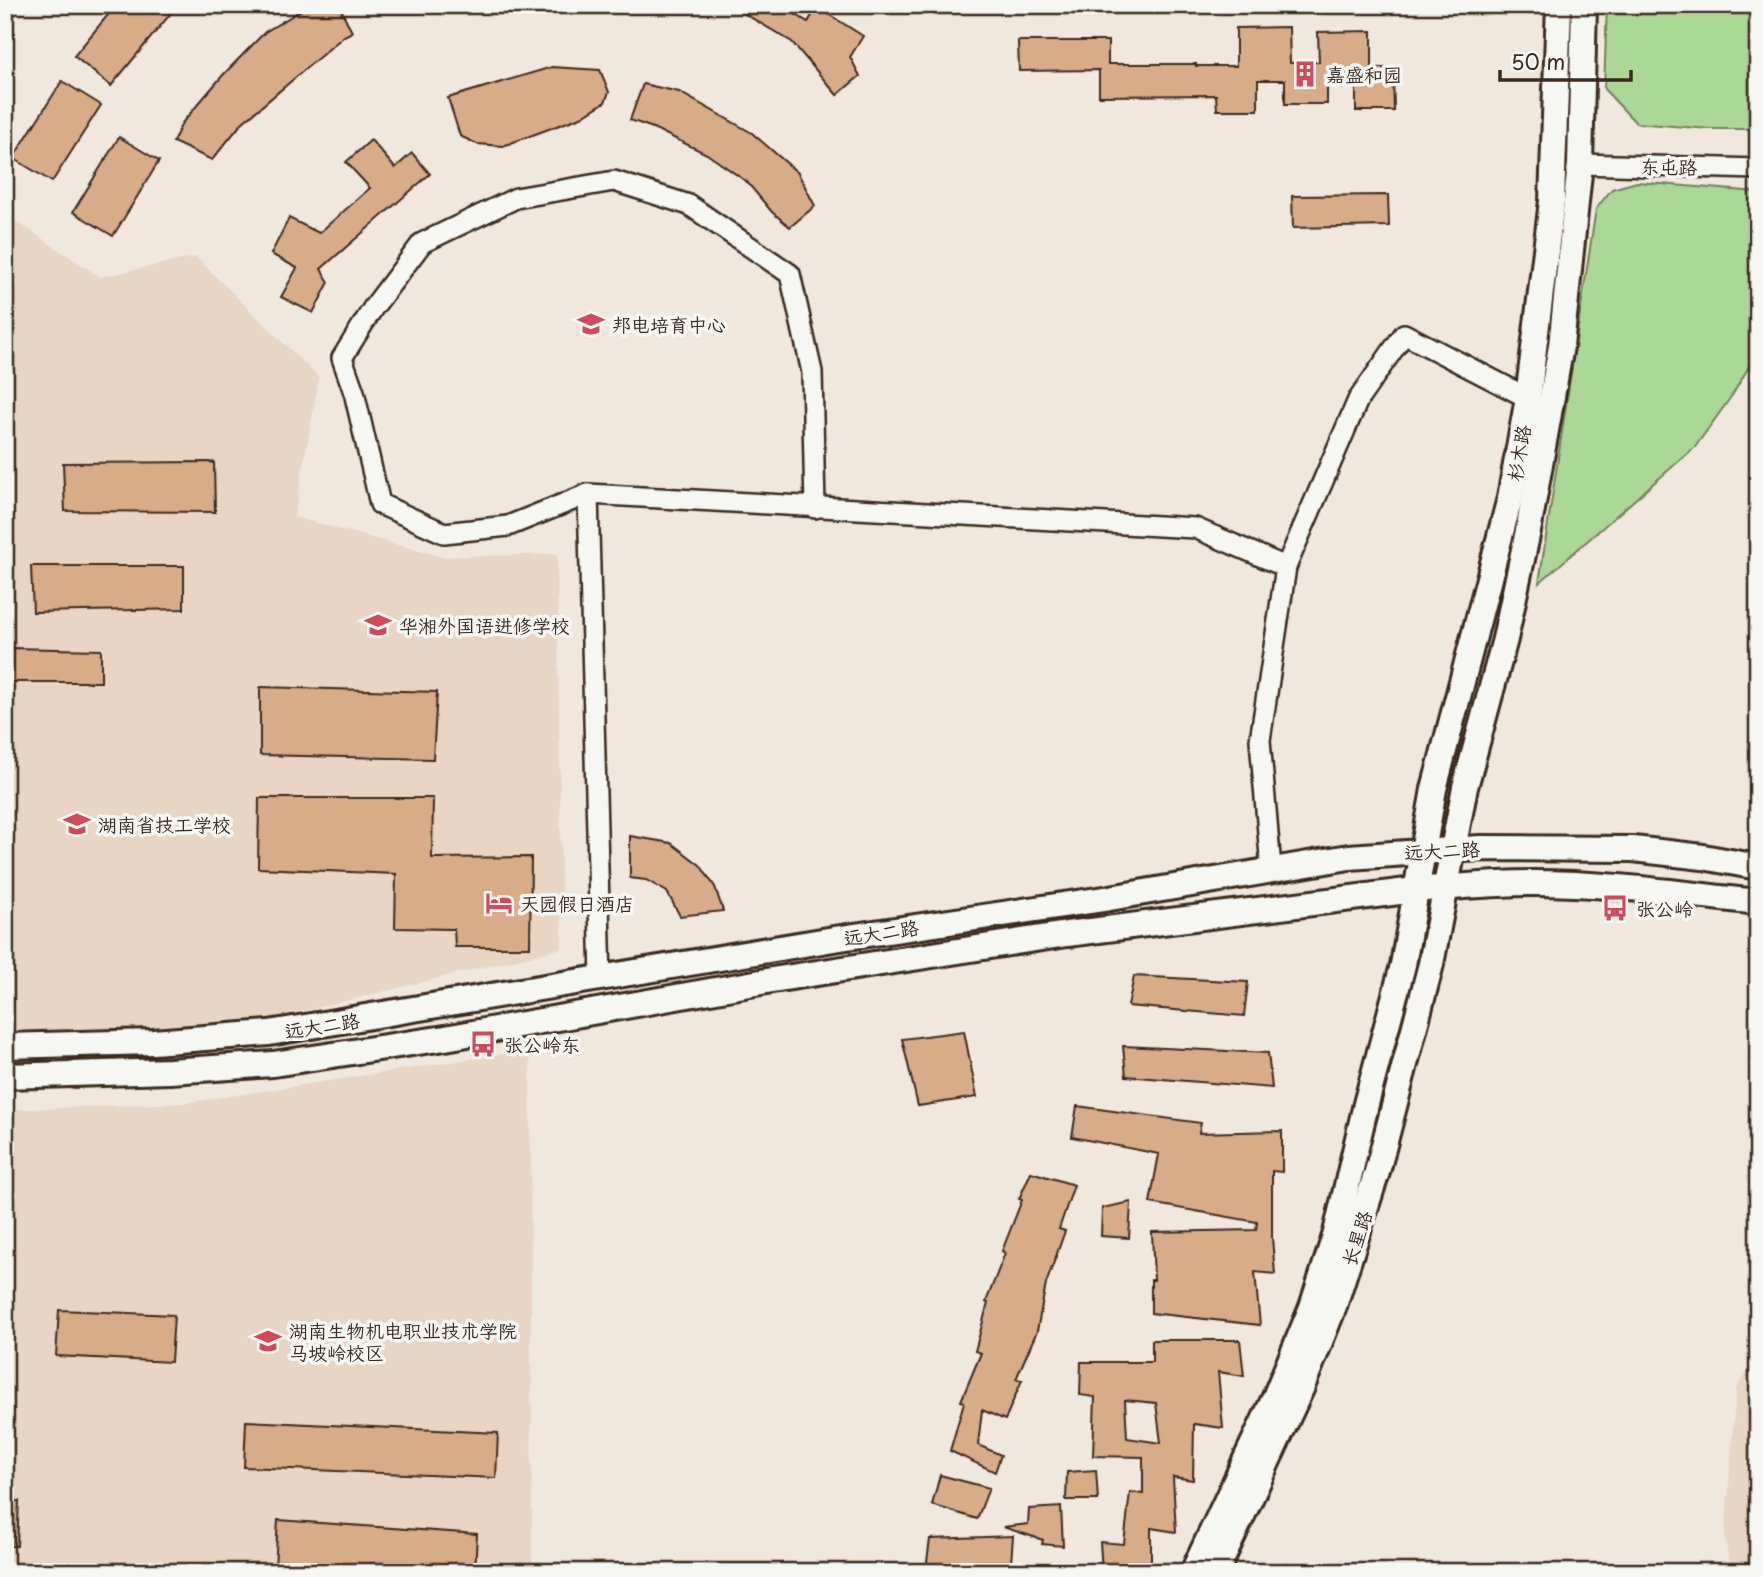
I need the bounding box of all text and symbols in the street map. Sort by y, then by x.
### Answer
scale bar [1500,38,1632,82]
text: 50 m [1511,45,1565,77]
building icon: 嘉盛和园 [1290,59,1320,89]
place label: 嘉盛和园 [1326,60,1402,88]
street label: 东屯路 [1640,152,1698,180]
school or university icon: 邦电培育中心 [576,309,606,339]
place label: 邦电培育中心 [612,310,726,338]
street label: 杉木路 [1499,422,1537,484]
school or university icon: 华湘外国语进修学校 [363,610,393,640]
place label: 华湘外国语进修学校 [399,611,570,639]
school or university icon: 湖南省技工学校 [62,809,92,839]
place label: 湖南省技工学校 [98,810,231,838]
street label: 远大二路 [1403,834,1481,866]
hotel icon: 天园假日酒店 [484,888,514,918]
place label: 天园假日酒店 [520,889,634,917]
bus stop icon: 张公岭 [1600,893,1630,923]
place label: 张公岭 [1636,894,1693,922]
street label: 远大二路 [841,912,921,952]
street label: 远大二路 [282,1005,362,1045]
bus stop icon: 张公岭东 [468,1029,498,1059]
place label: 张公岭东 [504,1030,580,1058]
street label: 长星路 [1334,1207,1378,1269]
place label: 湖南生物机电职业技术学院 马坡岭校区 [289,1316,517,1366]
school or university icon: 湖南生物机电职业技术学院 马坡岭校区 [253,1326,283,1356]

